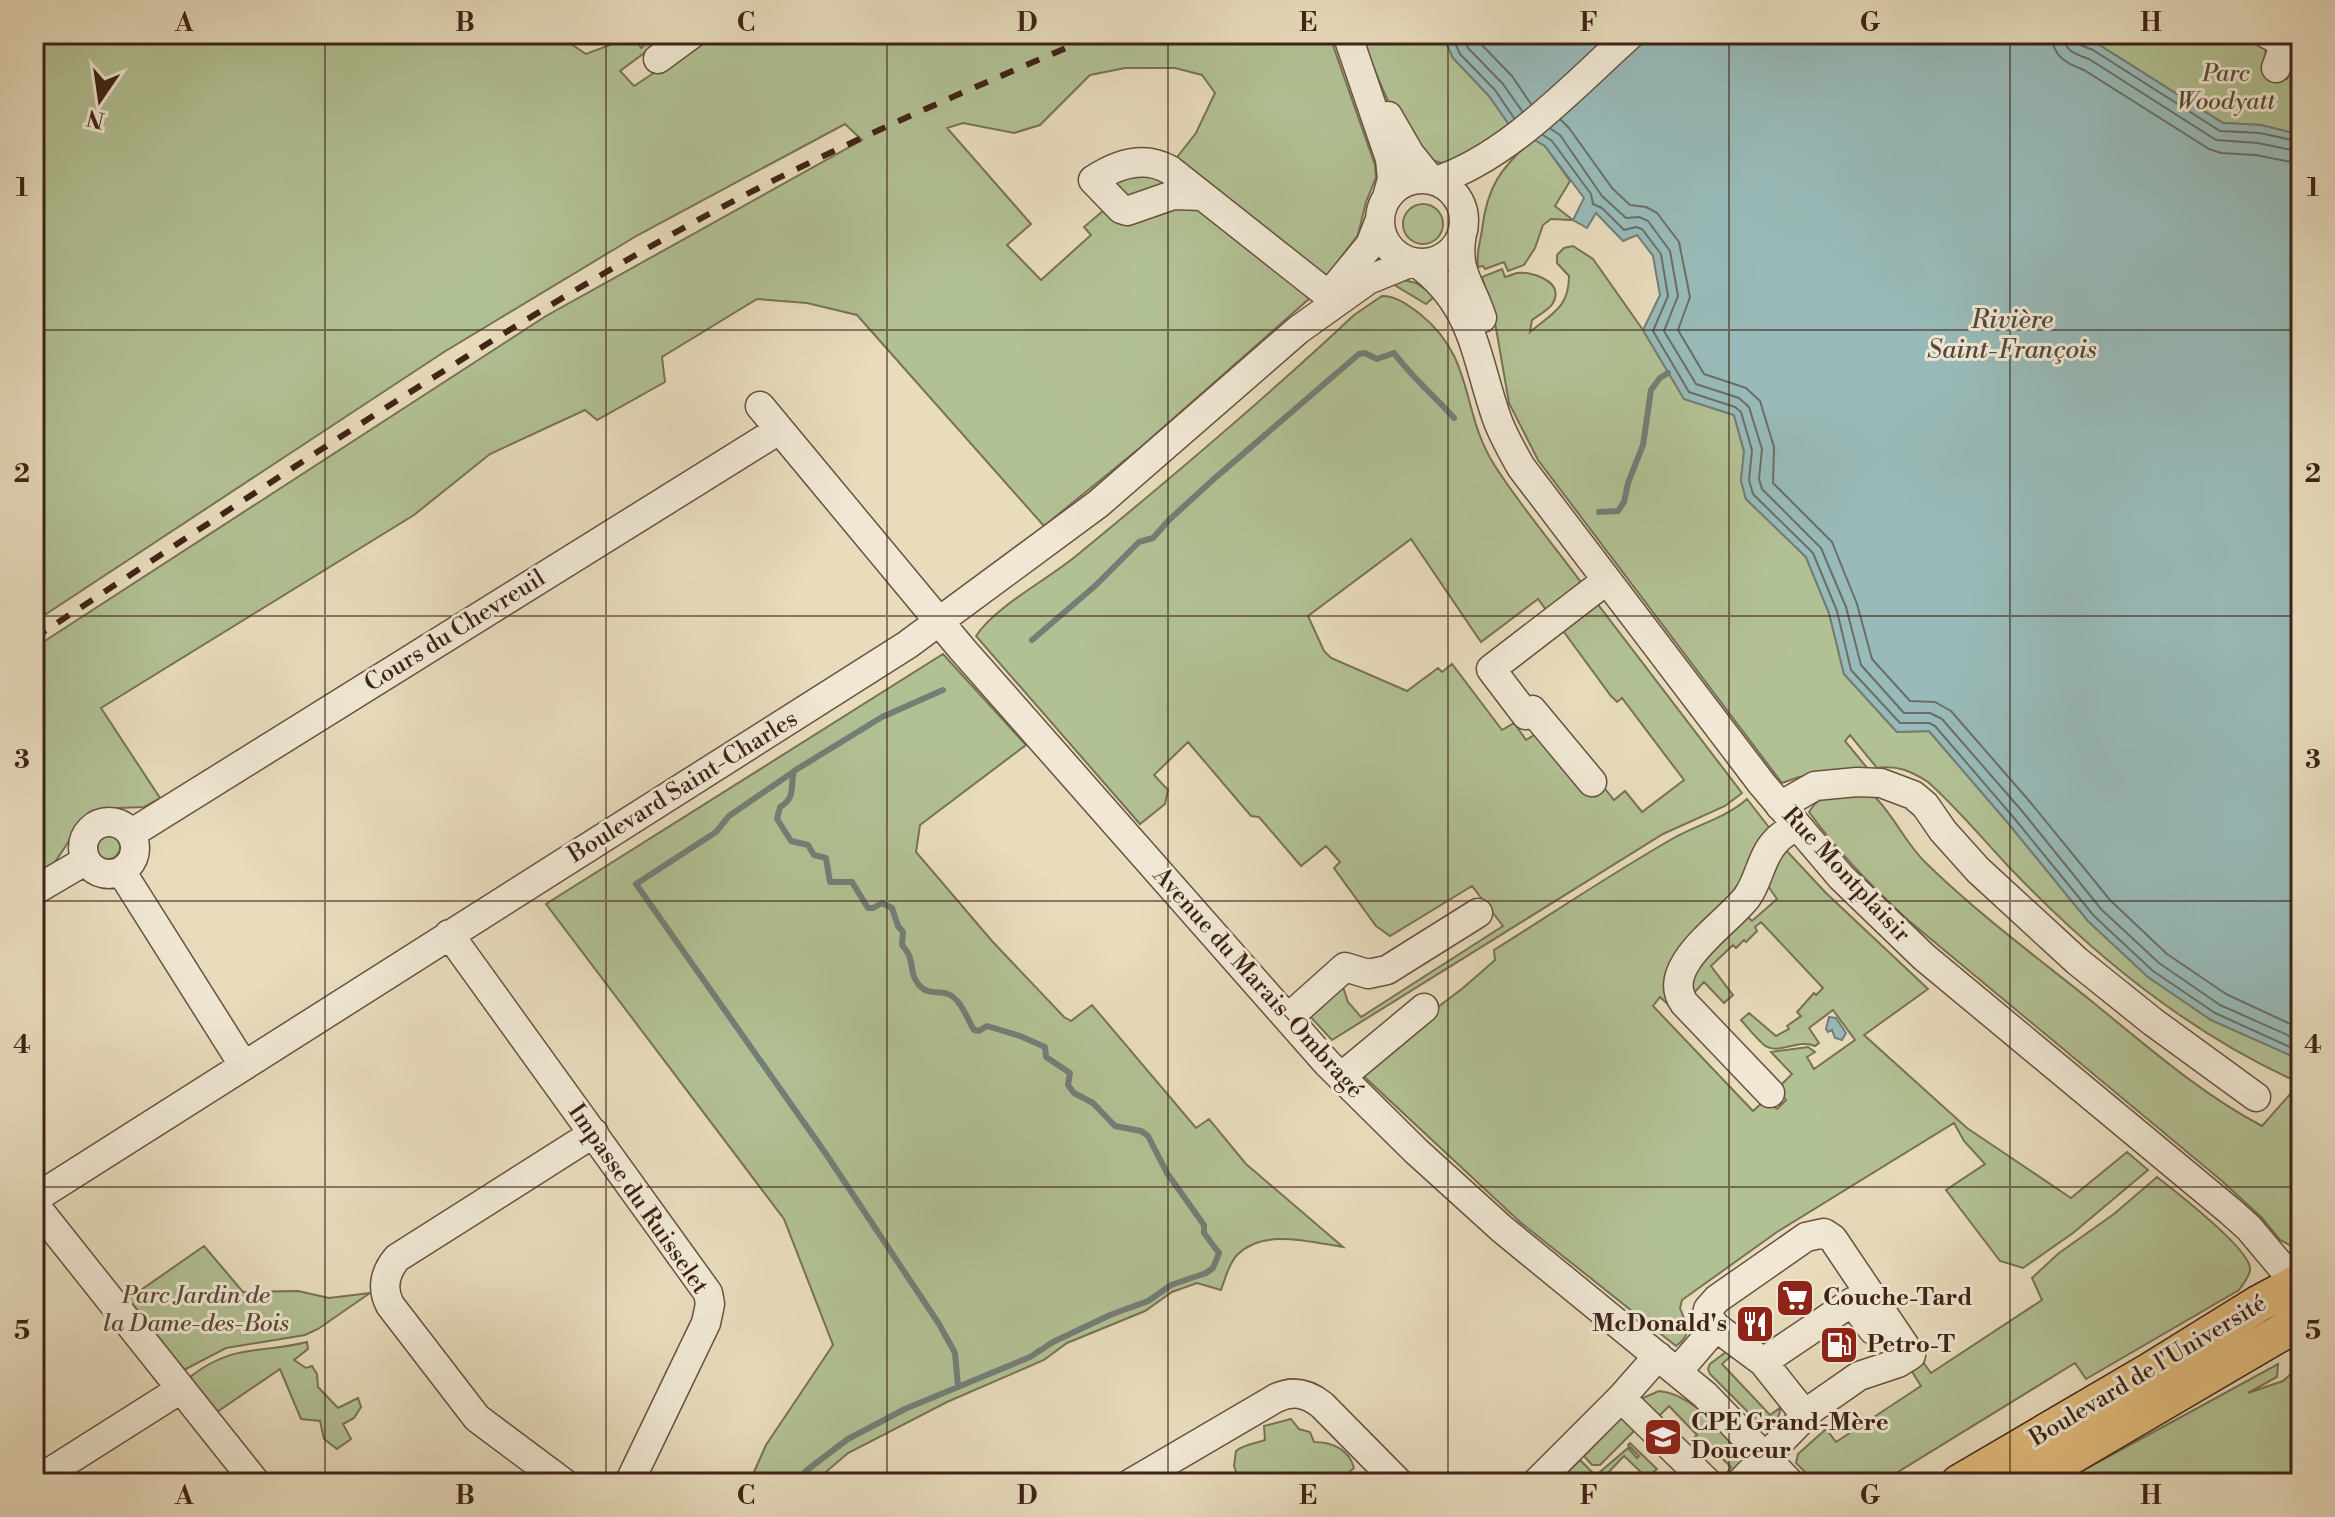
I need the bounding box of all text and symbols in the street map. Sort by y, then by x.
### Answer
text: A [174,7,194,39]
text: B [455,7,475,39]
text: C [737,7,755,39]
text: D [1017,7,1037,39]
text: E [1299,7,1317,39]
text: F [1580,7,1598,39]
text: G [1860,7,1881,39]
text: H [2140,7,2162,39]
park label: Parc Woodyatt [2177,59,2276,117]
north arrow [60,60,140,140]
text: N [84,103,107,133]
text: 1 [16,172,29,204]
text: 1 [2307,172,2320,204]
water label: Rivière Saint-François [1927,304,2097,366]
text: 2 [14,458,30,490]
text: 2 [2305,458,2321,490]
street label: Cours du Chevreuil [359,563,551,699]
street label: Boulevard Saint-Charles [562,704,803,871]
text: 3 [14,744,30,776]
text: 3 [2305,744,2321,776]
street label: Rue Montplaisir [1775,801,1917,949]
street label: Avenue du Marais-Ombragé [1146,860,1370,1105]
text: 4 [13,1029,31,1061]
text: 4 [2304,1029,2322,1061]
street label: Impasse du Ruisselet [561,1098,715,1300]
supermarket icon: Couche-Tard [1774,1277,1816,1319]
park label: Parc Jardin de la Dame-des-Bois [103,1281,289,1339]
place label: Couche-Tard [1823,1283,1972,1313]
street label: Boulevard de l'Université [2023,1288,2272,1454]
restaurant icon: McDonald's [1734,1303,1776,1345]
place label: McDonald's [1592,1309,1727,1339]
text: 5 [14,1315,30,1347]
text: 5 [2305,1315,2321,1347]
fuel station icon: Petro-T [1818,1324,1860,1366]
place label: Petro-T [1867,1330,1955,1360]
place label: CPE Grand-Mère Douceur [1691,1408,1889,1466]
school or university icon: CPE Grand-Mère Douceur [1642,1416,1684,1458]
text: A [174,1480,194,1512]
text: B [455,1480,475,1512]
text: C [737,1480,755,1512]
text: D [1017,1480,1037,1512]
text: E [1299,1480,1317,1512]
text: F [1580,1480,1598,1512]
text: G [1860,1480,1881,1512]
text: H [2140,1480,2162,1512]

